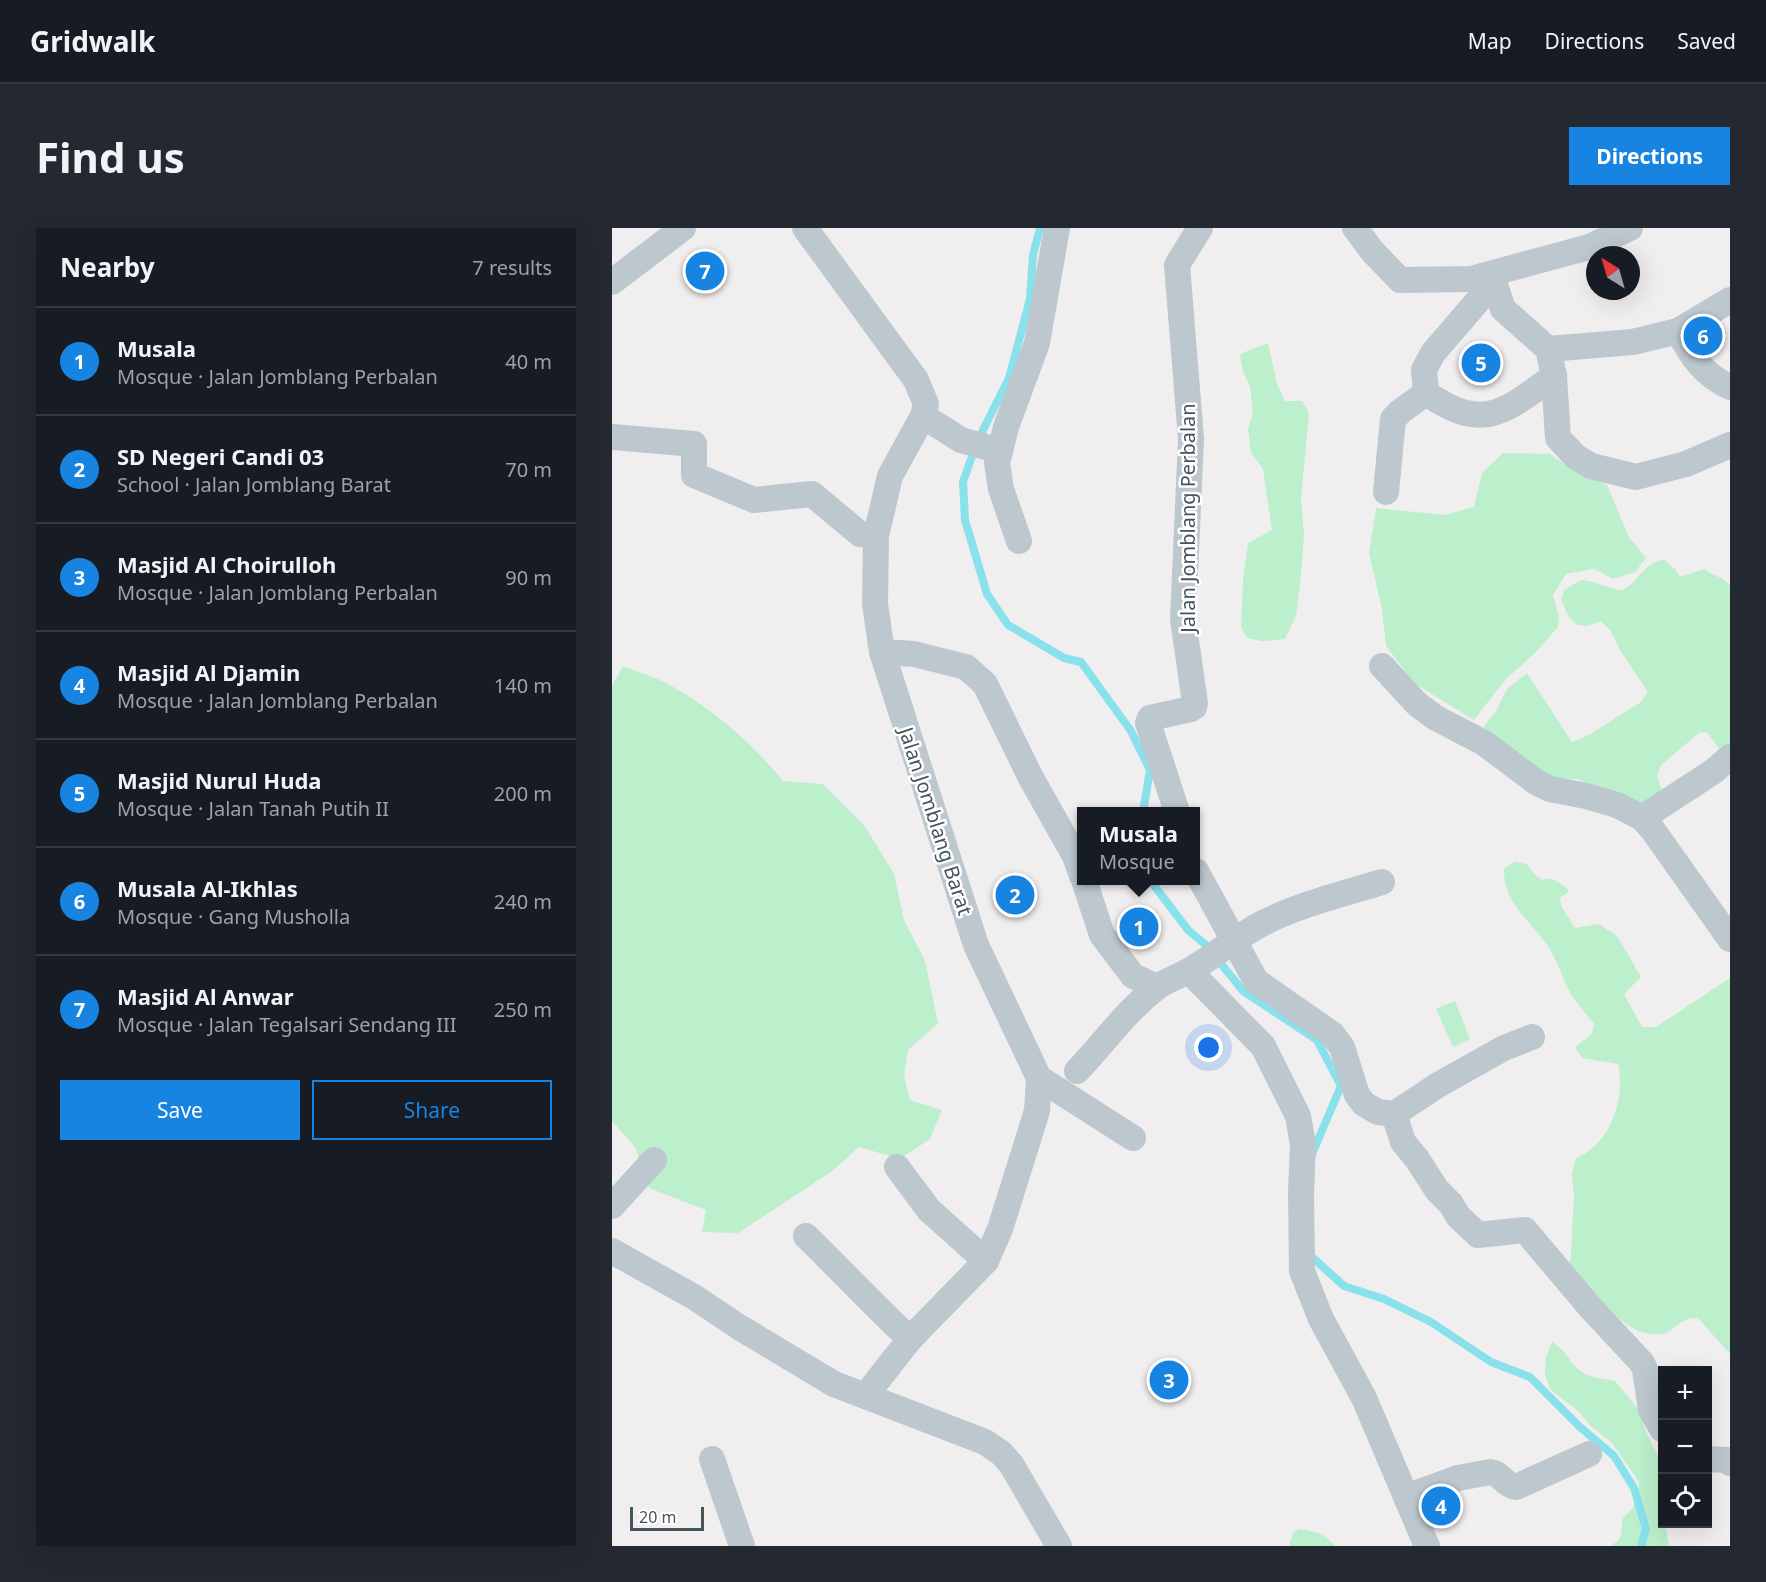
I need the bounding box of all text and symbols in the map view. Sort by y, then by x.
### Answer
text: Gridwalk [30,22,155,60]
text: Map [1468,27,1512,55]
text: Directions [1545,27,1644,55]
text: Saved [1677,27,1736,55]
button: Directions [1569,127,1730,185]
text: Find us [36,128,185,185]
north arrow [1586,246,1640,300]
pin: 7 [686,248,724,294]
text: Nearby [60,249,155,285]
text: 7 results [472,254,552,281]
pin: 6 [1684,314,1722,358]
text: Musala [117,333,196,363]
pin: 5 [1462,340,1500,386]
text: 1 [74,348,85,375]
text: 40 m [505,348,552,375]
text: Mosque · Jalan Jomblang Perbalan [117,363,438,390]
street label: Jalan Jomblang Perbalan [1174,403,1201,635]
text: SD Negeri Candi 03 [117,441,324,471]
text: 2 [74,456,85,483]
text: 70 m [505,456,552,483]
text: School · Jalan Jomblang Barat [117,471,391,498]
text: Masjid Al Choirulloh [117,549,336,579]
text: 3 [74,564,85,591]
text: 90 m [505,564,552,591]
text: Mosque · Jalan Jomblang Perbalan [117,579,438,606]
text: Masjid Al Djamin [117,657,300,687]
text: 4 [74,672,85,699]
text: 140 m [494,672,552,699]
text: Mosque · Jalan Jomblang Perbalan [117,687,438,714]
street label: Jalan Jomblang Barat [892,722,979,918]
text: Masjid Nurul Huda [117,765,322,795]
text: 5 [74,780,85,807]
text: 200 m [494,780,552,807]
text: Mosque · Jalan Tanah Putih II [117,795,389,822]
popup [1077,807,1200,885]
text: Musala [1099,818,1178,848]
text: Mosque [1099,848,1175,875]
pin: 2 [996,872,1034,918]
text: Musala Al-Ikhlas [117,873,298,903]
text: 6 [74,888,85,915]
text: 240 m [494,888,552,915]
text: Mosque · Gang Musholla [117,903,350,930]
pin: 1 [1120,904,1158,950]
text: Masjid Al Anwar [117,981,294,1011]
text: 7 [74,996,85,1023]
text: 250 m [494,996,552,1023]
text: Mosque · Jalan Tegalsari Sendang III [117,1011,457,1038]
your location [1194,1033,1223,1062]
button: Save [60,1080,300,1140]
button: Share [312,1080,552,1140]
pin: 3 [1150,1358,1188,1402]
map controls [1658,1366,1712,1528]
button: + [1658,1366,1712,1420]
button: − [1658,1420,1712,1474]
button: locate [1658,1474,1712,1528]
pin: 4 [1422,1484,1460,1528]
scale bar [630,1504,704,1532]
text: 20 m [639,1506,676,1528]

